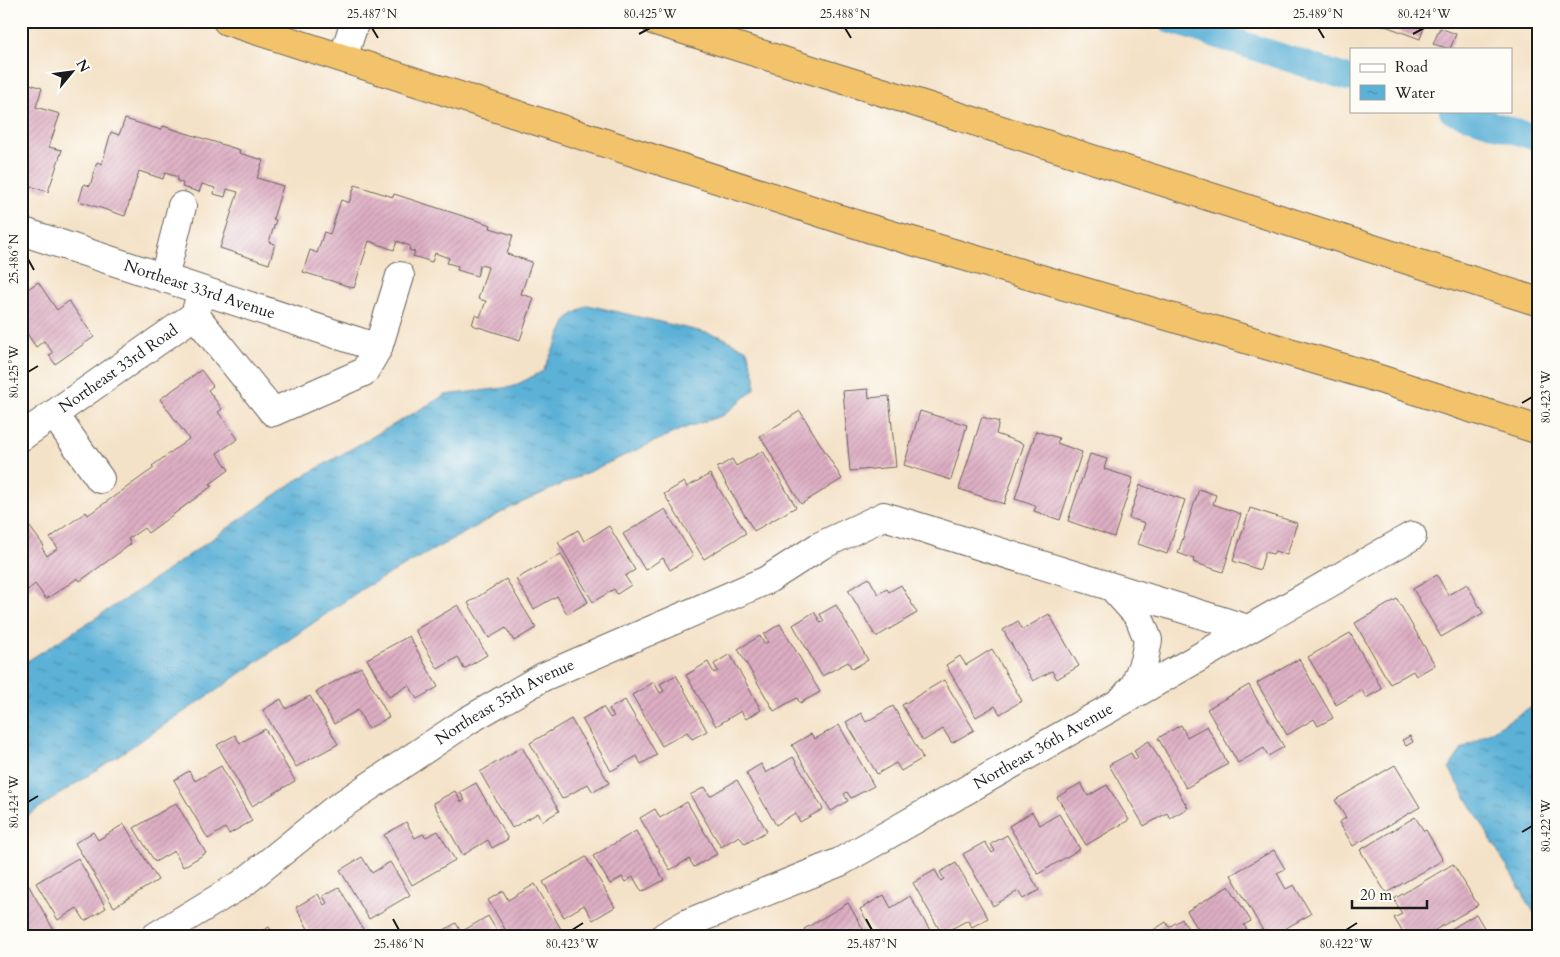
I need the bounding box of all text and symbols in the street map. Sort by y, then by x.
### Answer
text: 25.487°N [347,6,398,22]
text: 80.425°W [623,6,677,22]
text: 25.488°N [820,6,871,22]
text: 25.489°N [1293,6,1344,22]
text: 80.424°W [1397,6,1451,22]
north arrow [48,48,98,98]
legend [1350,48,1512,112]
text: N [72,56,94,76]
text: Road [1395,57,1428,77]
text: Water [1394,83,1436,103]
text: 25.486°N [6,233,22,284]
street label: Northeast 33rd Avenue [121,255,278,325]
street label: Northeast 33rd Road [54,319,183,418]
text: 80.425°W [6,345,22,399]
text: 80.423°W [1538,370,1554,424]
street label: Northeast 35th Avenue [431,654,578,750]
street label: Northeast 36th Avenue [969,698,1117,795]
text: 80.424°W [6,775,22,829]
text: 80.422°W [1538,799,1554,853]
scale bar [1352,877,1428,909]
text: 20 m [1360,885,1392,905]
text: 25.486°N [374,936,425,952]
text: 80.423°W [545,936,599,952]
text: 25.487°N [847,936,898,952]
text: 80.422°W [1319,936,1373,952]

